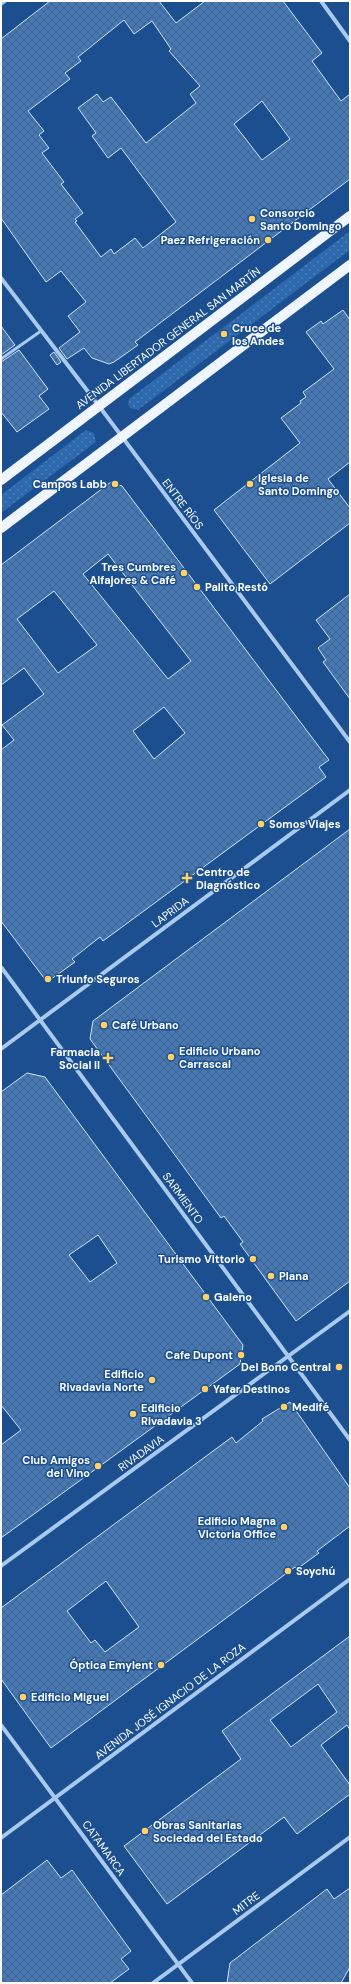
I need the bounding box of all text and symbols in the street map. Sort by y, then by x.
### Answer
place label: Consorcio Santo Domingo [260,206,342,233]
marker: Consorcio Santo Domingo [247,214,257,224]
place label: Paez Refrigeración [161,233,260,247]
marker: Paez Refrigeración [263,235,273,245]
street label: AVENIDA LIBERTADOR GENERAL SAN MARTÍN [73,264,263,412]
place label: Cruce de los Andes [232,321,284,348]
marker: Cruce de los Andes [219,329,229,339]
place label: Iglesia de Santo Domingo [258,471,340,498]
street label: ENTRE RÍOS [159,476,207,532]
place label: Campos Labb [33,477,107,491]
marker: Campos Labb [110,479,120,489]
marker: Iglesia de Santo Domingo [245,479,255,489]
place label: Tres Cumbres Alfajores & Café [90,560,176,587]
marker: Tres Cumbres Alfajores & Café [179,568,189,578]
place label: Palito Restó [205,580,268,594]
marker: Palito Restó [192,582,202,592]
place label: Somos Viajes [269,817,341,831]
marker: Somos Viajes [256,819,266,829]
place label: Centro de Diagnóstico [196,865,260,892]
marker: Centro de Diagnóstico [181,872,193,884]
street label: LAPRIDA [149,893,191,931]
place label: Triunfo Seguros [56,972,140,986]
marker: Triunfo Seguros [43,974,53,984]
place label: Café Urbano [112,1018,179,1032]
marker: Café Urbano [99,1020,109,1030]
place label: Edificio Urbano Carrascal [179,1044,261,1071]
place label: Farmacia Social II [50,1045,100,1072]
marker: Edificio Urbano Carrascal [166,1052,176,1062]
marker: Farmacia Social II [103,1053,113,1063]
street label: SARMIENTO [160,1170,206,1226]
place label: Turismo Vittorio [158,1252,245,1266]
marker: Turismo Vittorio [248,1254,258,1264]
place label: Plana [279,1269,308,1283]
marker: Plana [266,1271,276,1281]
place label: Galeno [214,1290,252,1304]
marker: Galeno [201,1292,211,1302]
place label: Cafe Dupont [165,1348,233,1362]
marker: Cafe Dupont [236,1350,246,1360]
place label: Del Bono Central [241,1360,331,1374]
marker: Del Bono Central [334,1362,344,1372]
place label: Edificio Rivadavia Norte [59,1367,144,1394]
marker: Edificio Rivadavia Norte [147,1375,157,1385]
place label: Yafar Destinos [213,1382,290,1396]
marker: Yafar Destinos [200,1384,210,1394]
place label: Medifé [292,1400,329,1414]
place label: Edificio Rivadavia 3 [141,1401,202,1428]
marker: Medifé [279,1402,289,1412]
marker: Edificio Rivadavia 3 [128,1409,138,1419]
street label: RIVADAVIA [115,1432,167,1474]
place label: Club Amigos del Vino [22,1453,90,1480]
marker: Club Amigos del Vino [93,1461,103,1471]
place label: Edificio Magna Victoria Office [198,1514,276,1541]
marker: Edificio Magna Victoria Office [279,1522,289,1532]
place label: Soychú [296,1564,335,1578]
marker: Soychú [283,1566,293,1576]
street label: AVENIDA JOSÉ IGNACIO DE LA ROZA [92,1640,248,1762]
place label: Óptica Emylent [70,1658,153,1672]
marker: Óptica Emylent [156,1660,166,1670]
place label: Edificio Miguel [31,1690,109,1704]
marker: Edificio Miguel [18,1692,28,1702]
street label: CATAMARCA [79,1818,129,1878]
place label: Obras Sanitarias Sociedad del Estado [153,1818,263,1845]
marker: Obras Sanitarias Sociedad del Estado [140,1826,150,1836]
street label: MITRE [230,1888,262,1918]

